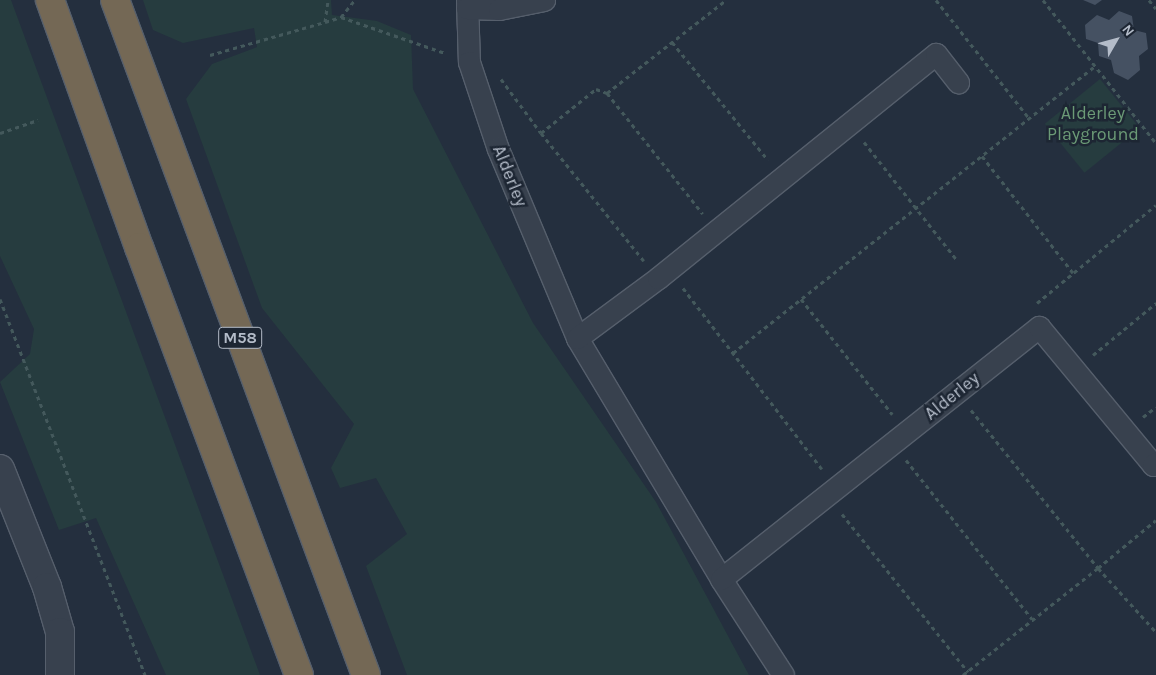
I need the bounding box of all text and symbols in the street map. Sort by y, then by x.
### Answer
north arrow [1091,15,1141,65]
text: N [1118,21,1138,40]
park label: Alderley Playground [1047,103,1139,146]
street label: Alderley [488,142,532,210]
road number: M58 [218,324,262,352]
street label: Alderley [920,367,984,425]

